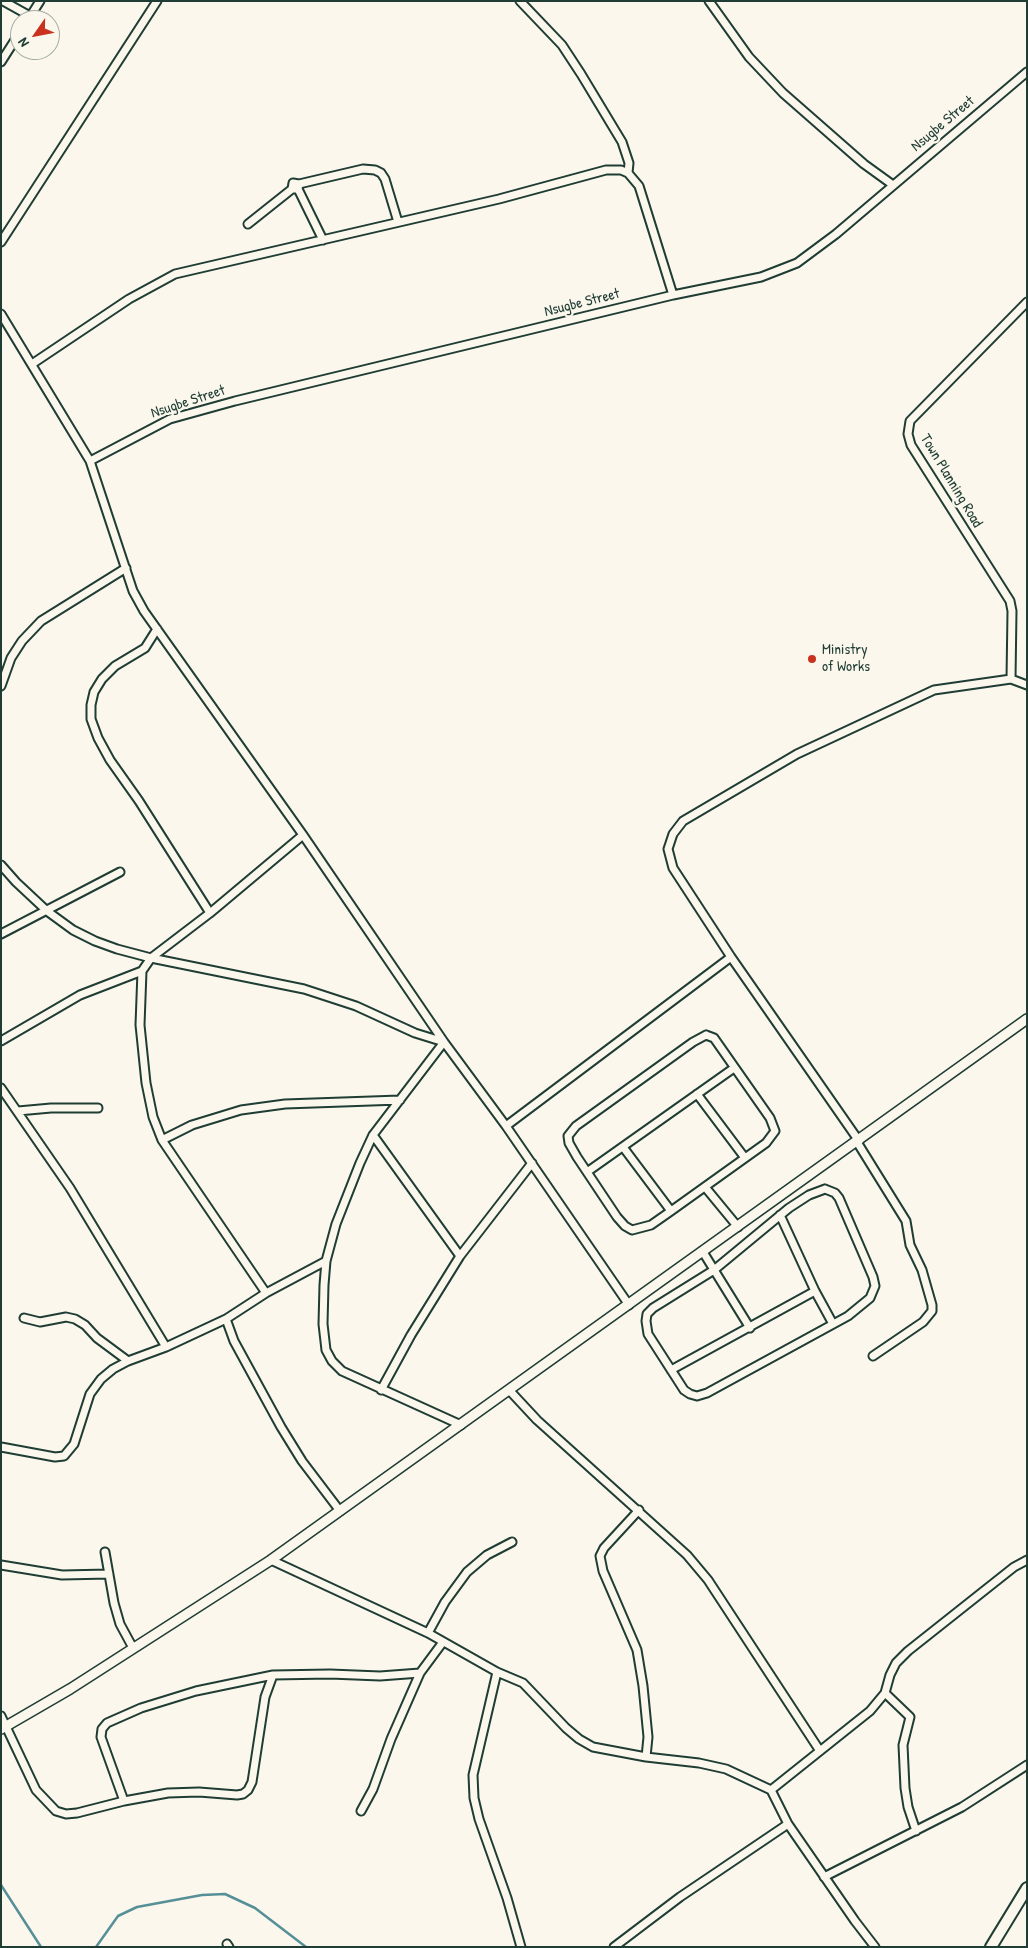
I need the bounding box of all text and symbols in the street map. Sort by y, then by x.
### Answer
north arrow [10,10,60,60]
text: N [13,35,33,51]
street label: Nsugbe Street [908,92,978,156]
street label: Nsugbe Street [542,285,622,321]
street label: Nsugbe Street [149,382,227,422]
street label: Town Planning Road [916,431,986,531]
place label: Ministry of Works [822,641,870,676]
marker: Ministry of Works [806,653,818,665]

